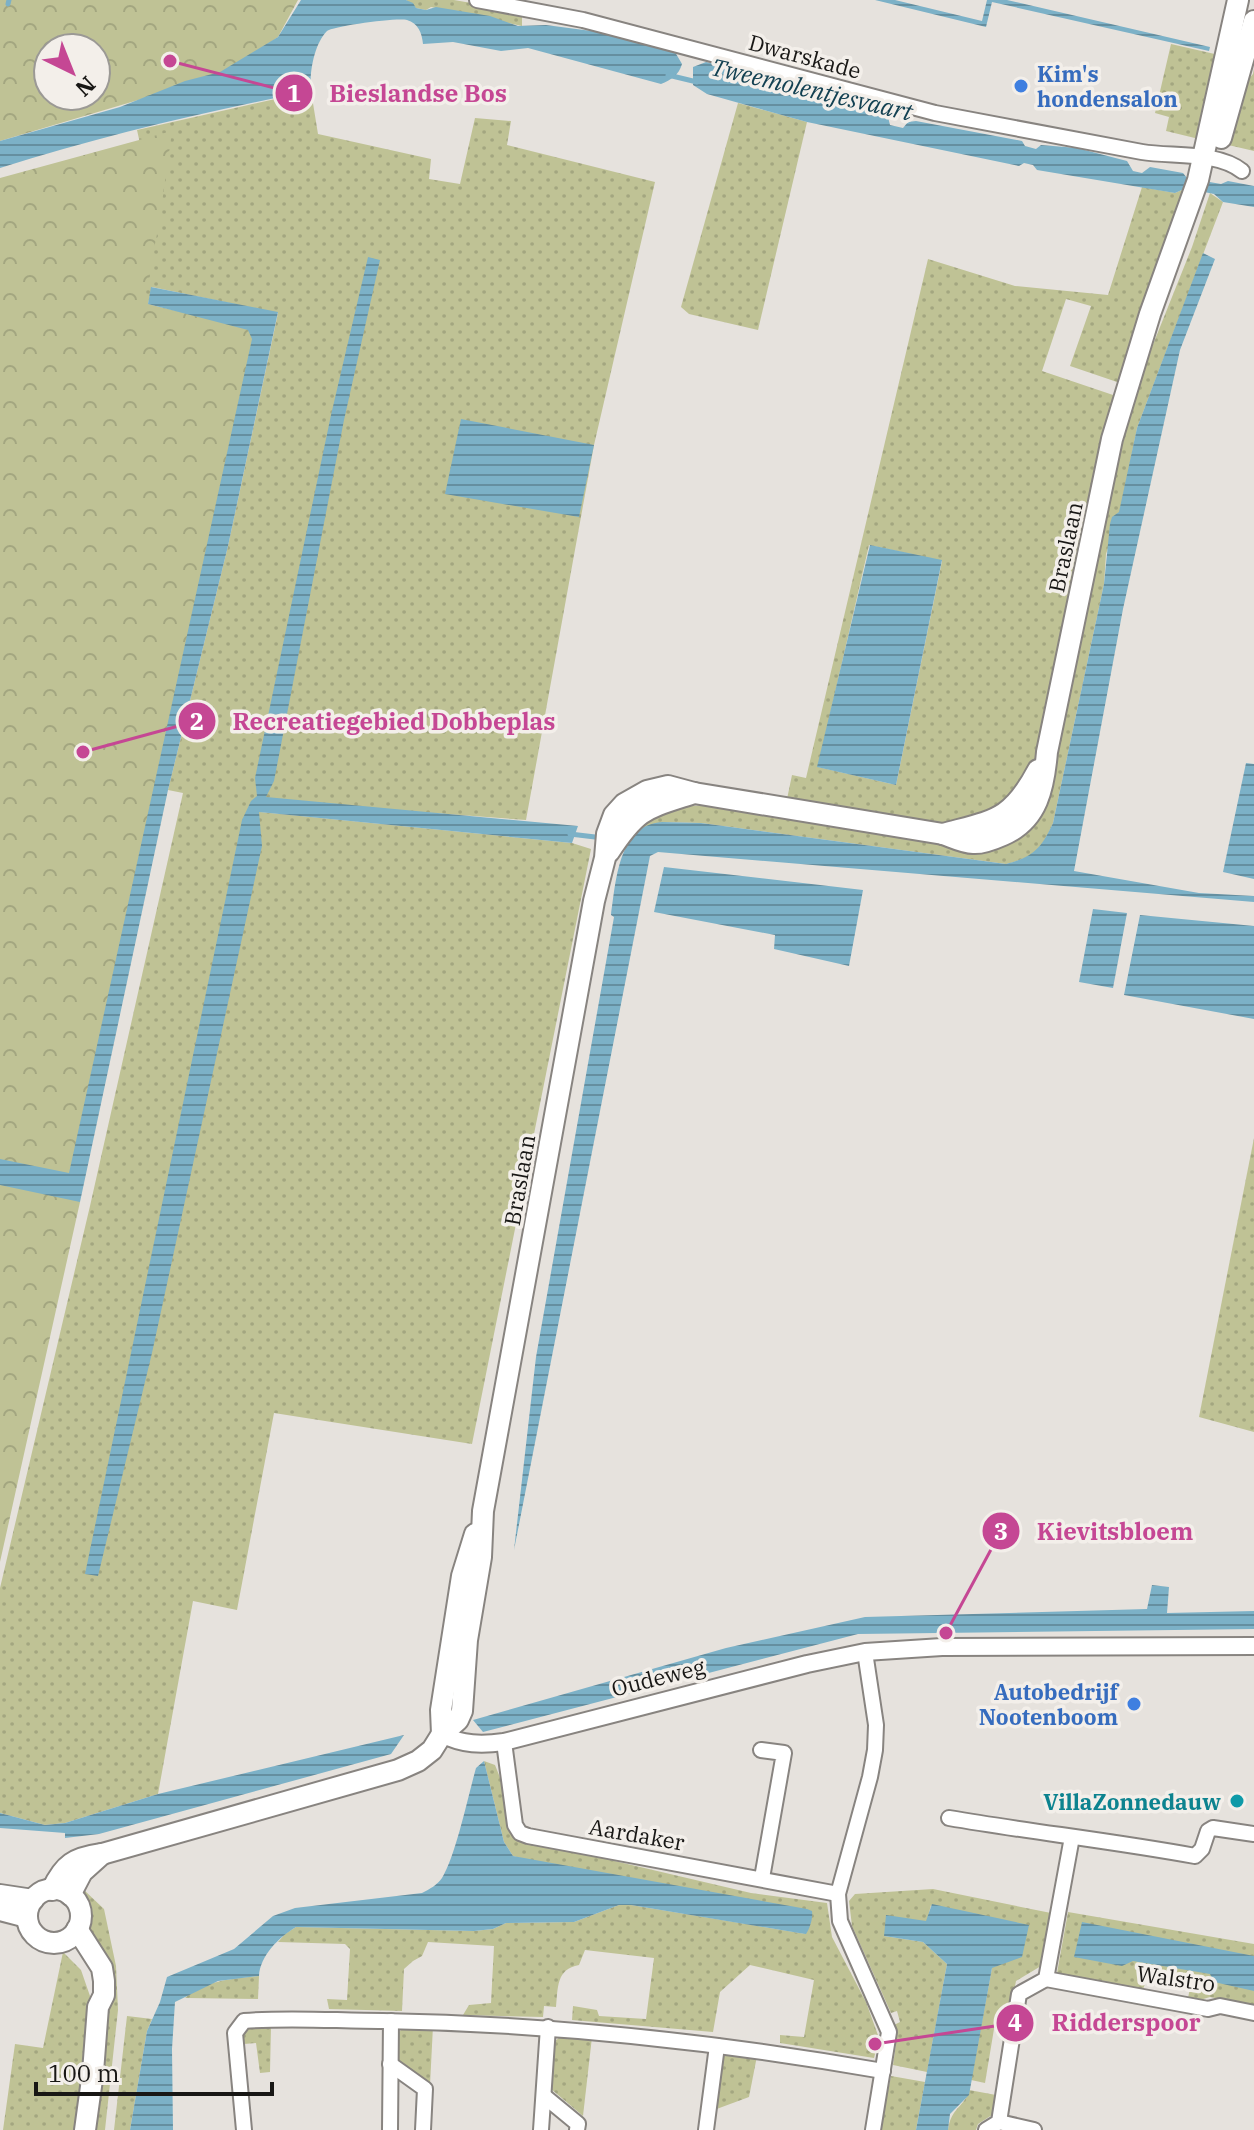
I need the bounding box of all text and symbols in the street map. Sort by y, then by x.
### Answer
street label: Dwarskade [746,27,864,85]
north arrow [32,32,112,112]
water label: Tweemolentjesvaart [708,50,917,128]
place label: Kim's hondensalon [1037,59,1178,113]
callout: Bieslandse Bos [274,69,523,117]
text: N [70,70,102,104]
text: 1 [287,77,301,109]
text: Bieslandse Bos [329,77,507,109]
marker: Kim's hondensalon [1012,77,1030,95]
street label: Braslaan [1041,499,1089,595]
callout: Recreatiegebied Dobbeplas [177,697,571,745]
text: 2 [190,705,204,737]
text: Recreatiegebied Dobbeplas [233,705,555,737]
street label: Braslaan [497,1132,541,1228]
callout: Kievitsbloem [981,1507,1209,1555]
text: 3 [994,1515,1008,1547]
text: Kievitsbloem [1037,1515,1193,1547]
street label: Oudeweg [608,1651,708,1703]
place label: Autobedrijf Nootenboom [979,1677,1120,1731]
marker: Autobedrijf Nootenboom [1125,1695,1143,1713]
place label: VillaZonnedauw [1043,1787,1221,1816]
marker: VillaZonnedauw [1228,1792,1246,1810]
street label: Aardaker [587,1811,687,1857]
street label: Walstro [1135,1958,1217,1998]
callout: Ridderspoor [995,1999,1216,2047]
text: 4 [1008,2006,1022,2038]
text: Ridderspoor [1052,2006,1201,2038]
scale bar [36,2046,272,2096]
text: 100 m [48,2057,120,2089]

